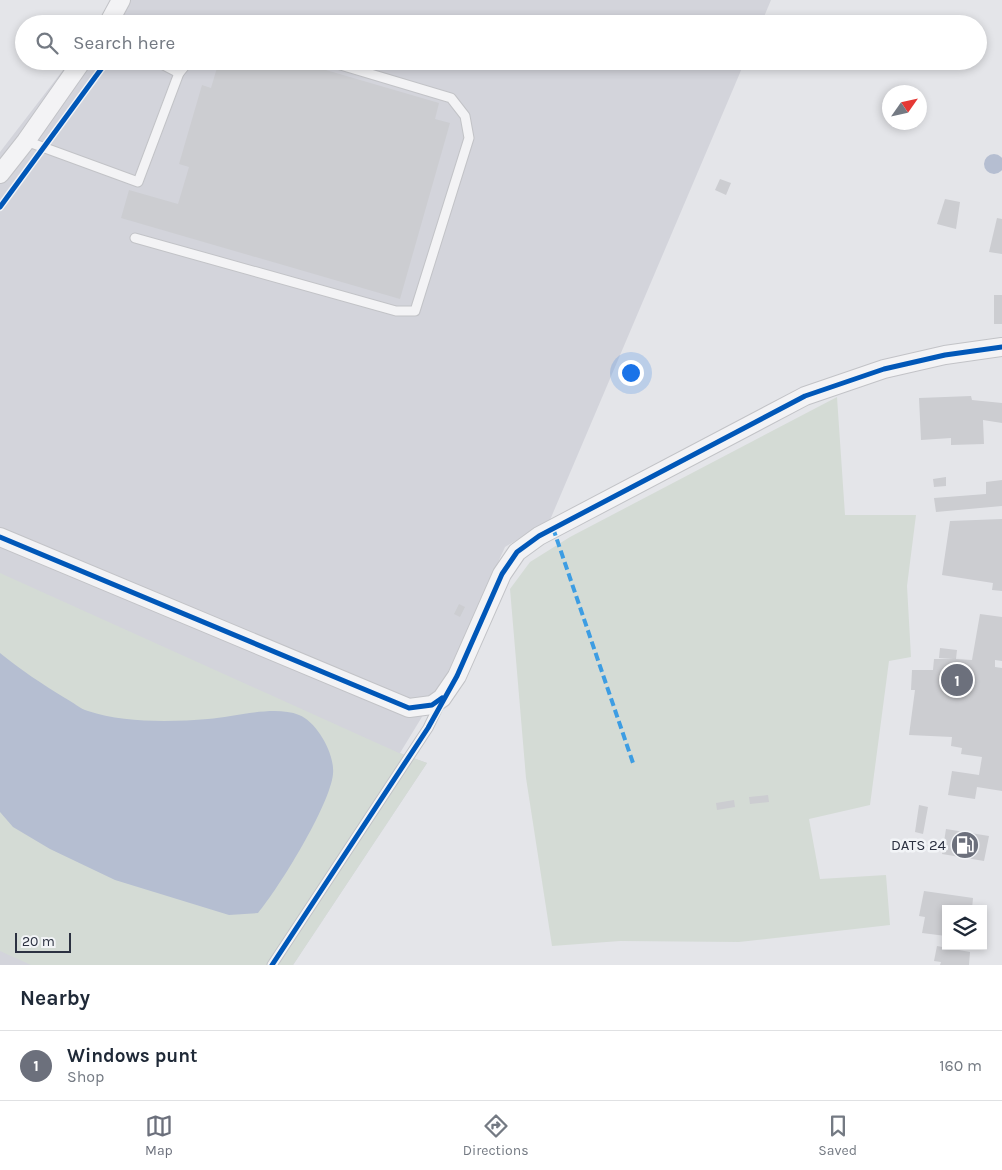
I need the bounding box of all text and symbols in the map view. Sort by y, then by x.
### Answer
search box [15,15,987,70]
icon: search [33,29,61,57]
text: Search here [73,32,175,54]
north arrow [882,85,927,130]
your location [618,360,644,386]
pin: 1 [941,661,973,699]
fuel station icon: DATS 24 [950,830,980,860]
place label: DATS 24 [891,836,947,854]
map controls [942,905,987,950]
button: layers [942,905,987,950]
scale bar [15,930,71,953]
text: 20 m [22,933,55,950]
text: Nearby [20,986,90,1010]
text: Windows punt [67,1045,198,1067]
text: 1 [33,1056,39,1075]
text: 160 m [939,1056,982,1075]
text: Shop [67,1067,104,1086]
tab: Map [145,1112,173,1159]
tab: Directions [463,1112,529,1159]
tab: Saved [818,1112,857,1159]

